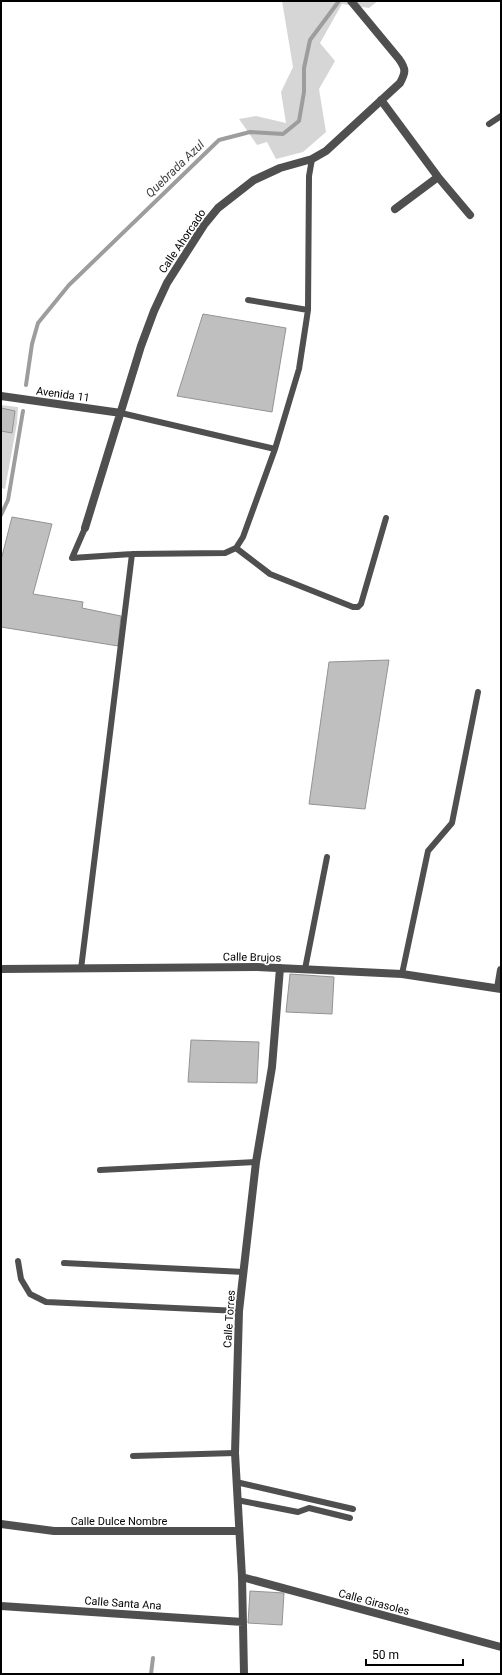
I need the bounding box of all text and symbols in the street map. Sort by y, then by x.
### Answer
water label: Quebrada Azul [143,138,207,200]
street label: Calle Ahorcado [156,207,209,276]
street label: Avenida 11 [35,384,91,405]
street label: Calle Brujos [223,950,282,965]
street label: Calle Torres [221,1289,238,1348]
street label: Calle Dulce Nombre [71,1515,168,1528]
street label: Calle Girasoles [337,1587,411,1618]
street label: Calle Santa Ana [84,1594,162,1613]
scale bar [366,1641,463,1667]
text: 50 m [372,1648,399,1662]

